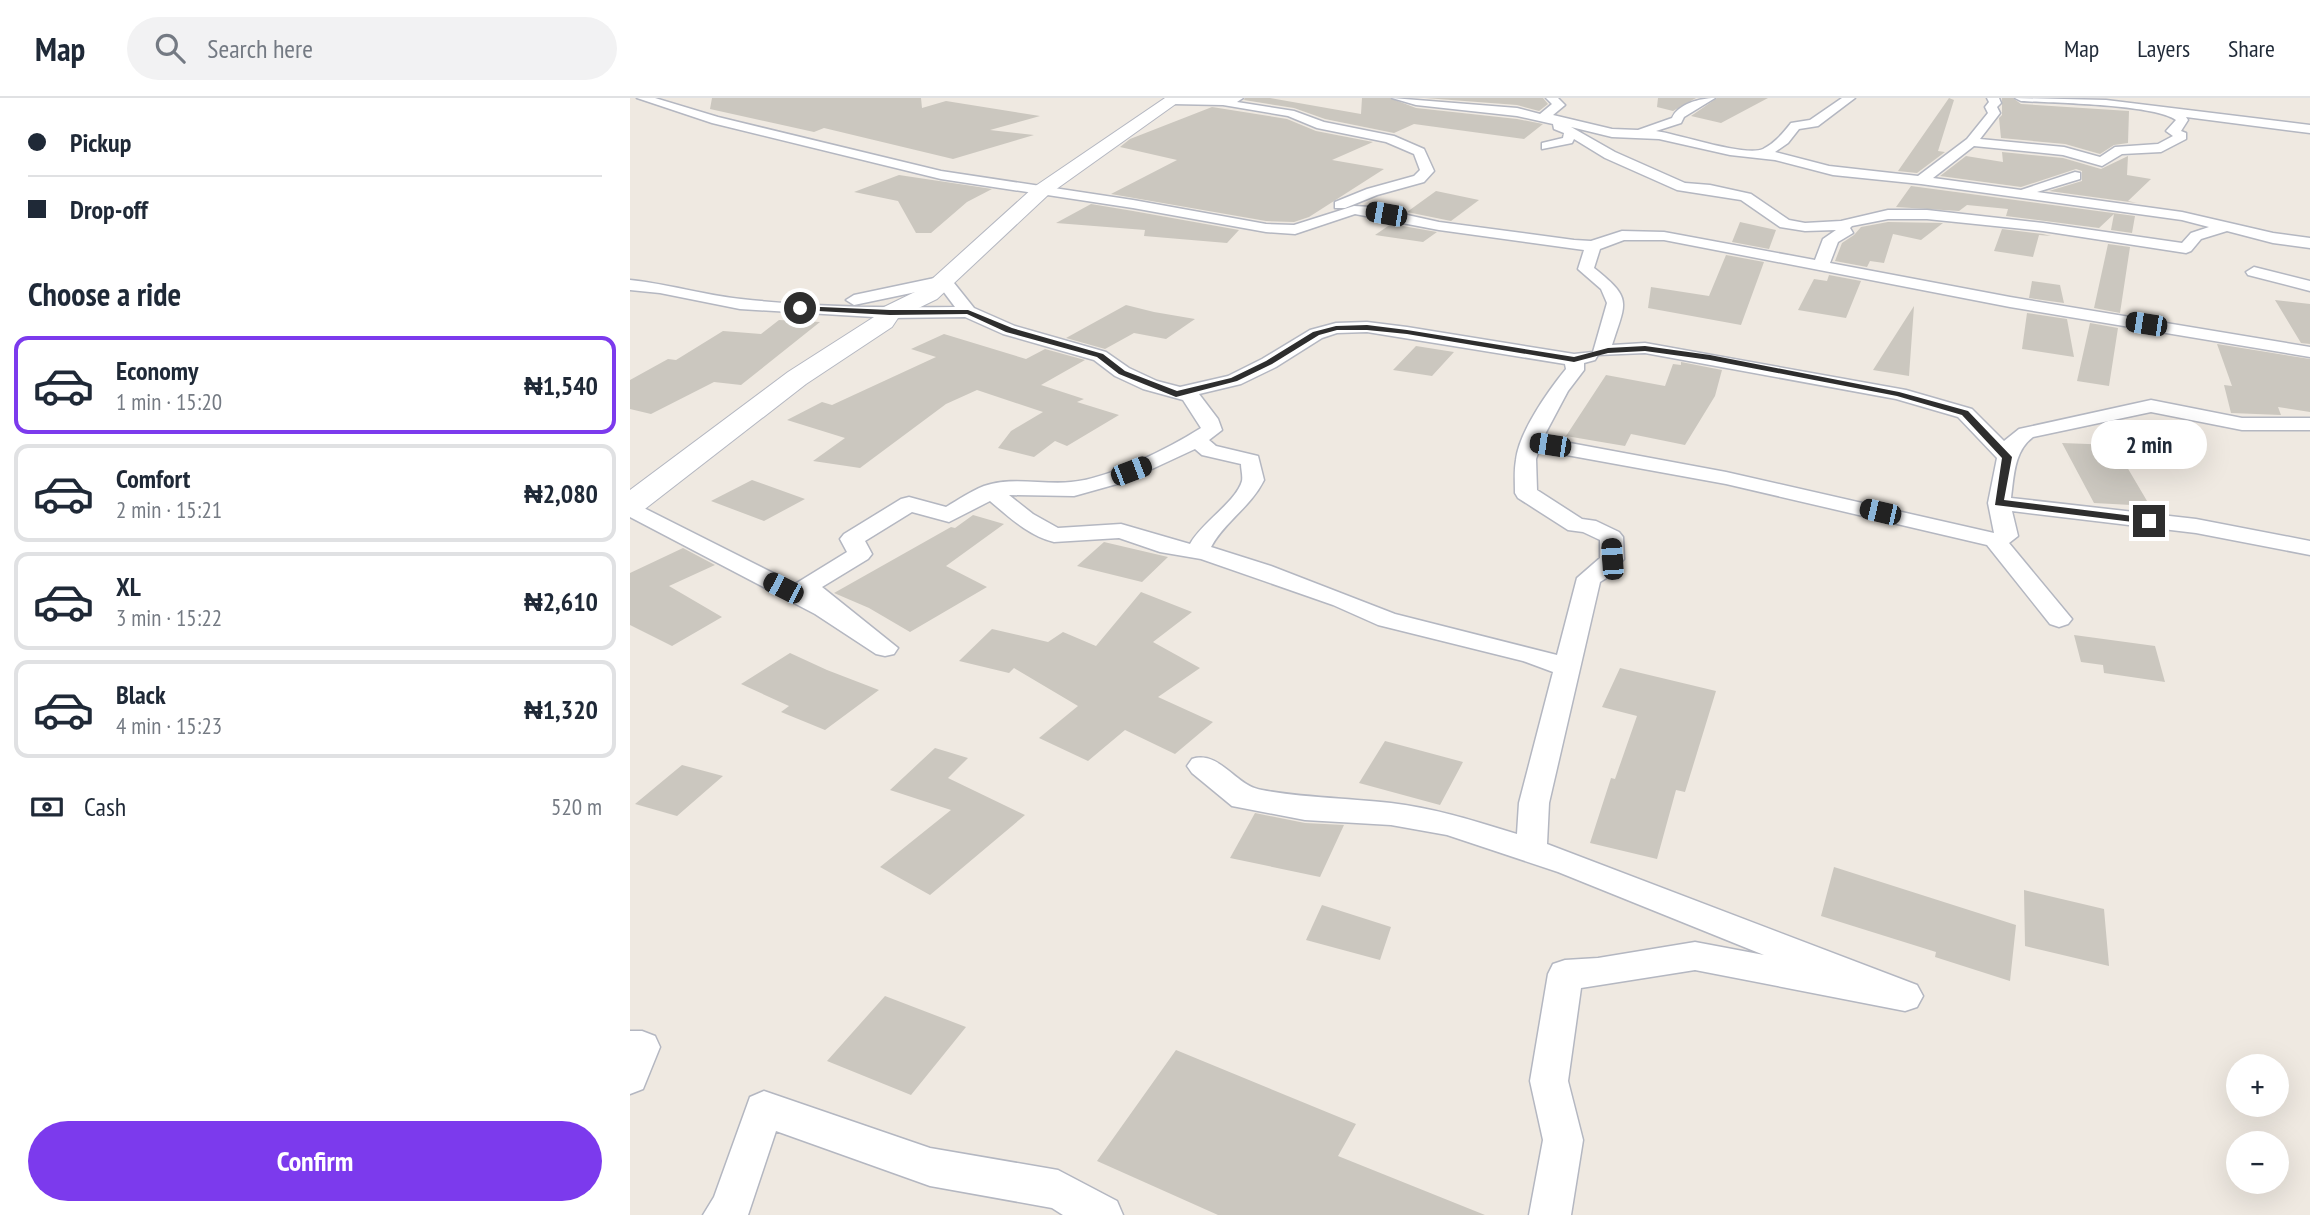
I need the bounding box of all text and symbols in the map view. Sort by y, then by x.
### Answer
search box [127,17,617,80]
text: Map [35,27,85,70]
icon: search [151,29,189,67]
text: Search here [207,32,313,65]
text: Map [2064,33,2099,64]
text: Layers [2137,33,2190,64]
text: Share [2228,33,2275,64]
text: Pickup [70,126,131,159]
text: Drop-off [70,193,148,226]
car [1364,200,1409,228]
text: Choose a ride [28,273,181,315]
route start [784,292,816,324]
car [2124,310,2169,338]
icon: car [32,354,95,417]
text: Economy [116,354,198,387]
text: ₦1,540 [524,369,598,402]
text: 1 min · 15:20 [116,387,222,416]
callout: 2 min [2091,420,2207,468]
text: 2 min [2126,430,2172,459]
car [1528,431,1573,459]
car [1108,454,1155,488]
icon: car [32,462,95,525]
text: Comfort [116,462,190,495]
text: ₦2,080 [524,477,598,510]
text: 2 min · 15:21 [116,495,222,524]
car [1858,497,1903,527]
route end [2133,505,2165,537]
car [1601,537,1624,581]
car [760,569,807,607]
icon: car [32,570,95,633]
text: XL [116,570,141,603]
text: ₦2,610 [524,585,598,618]
text: 3 min · 15:22 [116,603,222,632]
icon: car [32,678,95,741]
text: Black [116,678,166,711]
text: ₦1,320 [524,693,598,726]
text: 4 min · 15:23 [116,711,222,740]
icon: cash [28,788,66,826]
text: Cash [84,790,126,823]
text: 520 m [551,792,602,821]
map controls [2226,1054,2289,1194]
button: + [2226,1054,2289,1117]
button: Confirm [28,1121,602,1201]
button: − [2226,1131,2289,1194]

